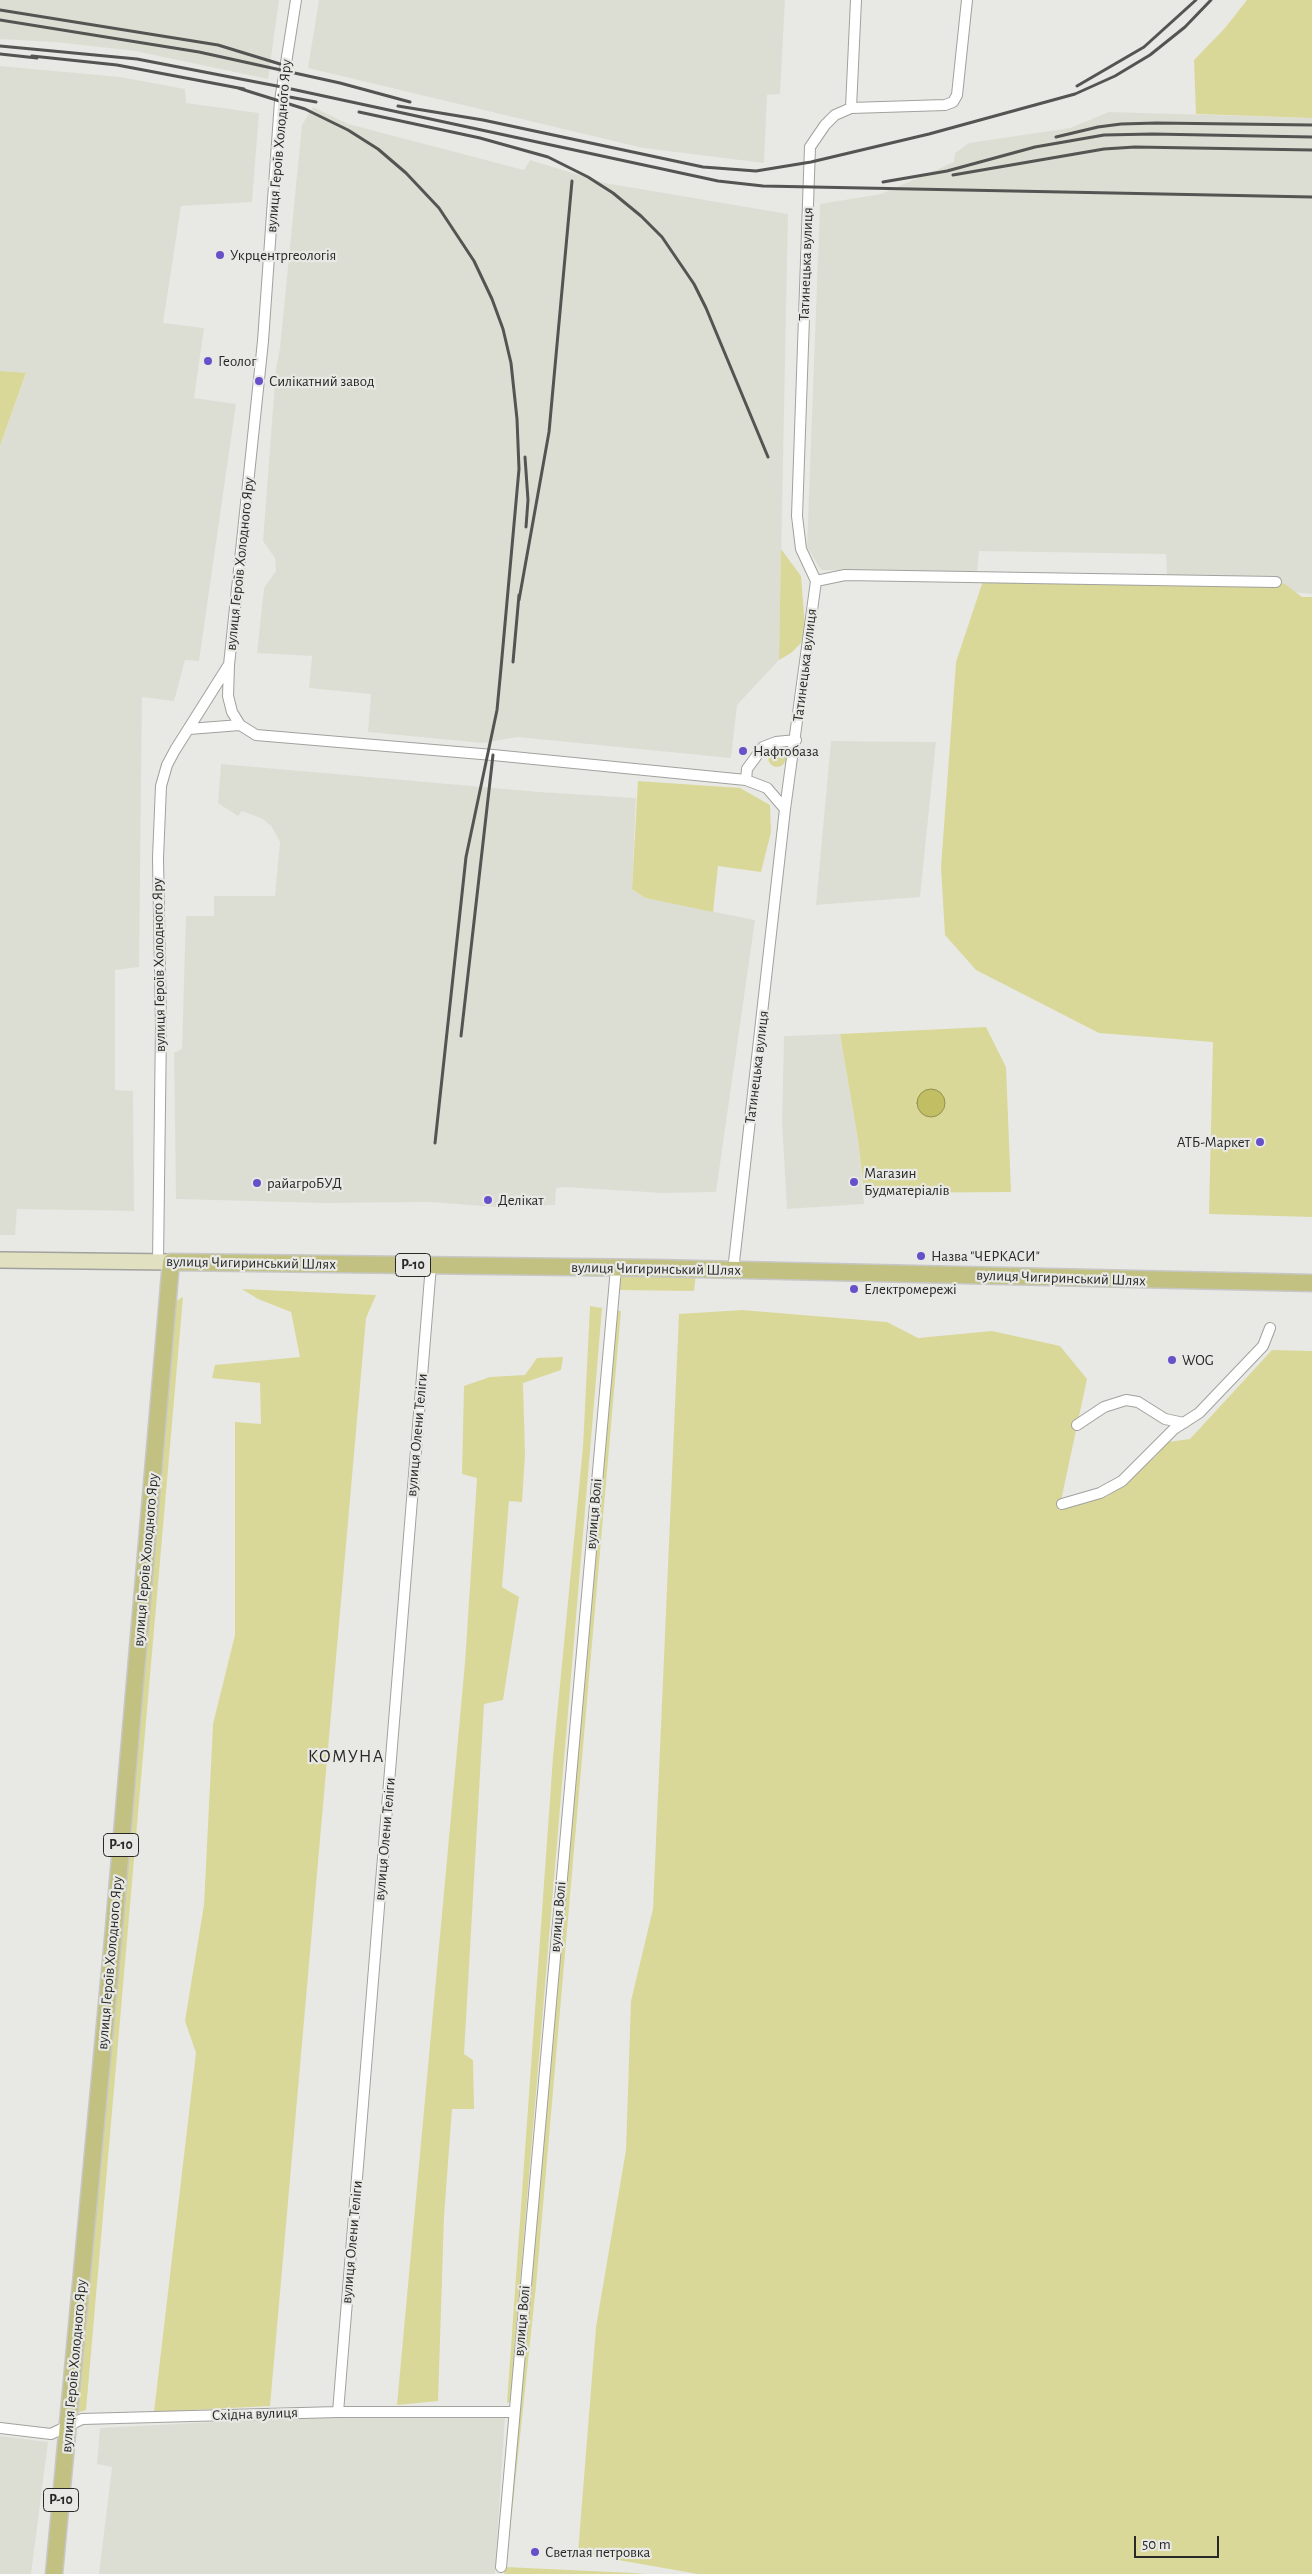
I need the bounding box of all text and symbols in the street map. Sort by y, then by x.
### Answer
street label: вулиця Героїв Холодного Яру [262,59,296,233]
street label: Татинецька вулиця [795,207,817,321]
place label: Укрцентргеологія [230,246,336,264]
marker: Укрцентргеологія [214,249,226,261]
place label: Геолог [218,352,256,370]
marker: Геолог [202,355,214,367]
place label: Силікатний завод [269,372,374,390]
marker: Силікатний завод [253,375,265,387]
street label: вулиця Героїв Холодного Яру [222,477,258,651]
street label: Татинецька вулиця [789,608,821,722]
place label: Нафтобаза [753,742,819,760]
marker: Нафтобаза [737,745,749,757]
street label: вулиця Героїв Холодного Яру [148,878,170,1052]
street label: Татинецька вулиця [741,1010,773,1124]
place label: АТБ-Маркет [1177,1133,1250,1151]
marker: АТБ-Маркет [1254,1136,1266,1148]
place label: Магазин Будматеріалів [864,1164,949,1199]
place label: райагроБУД [267,1174,342,1192]
marker: Магазин Будматеріалів [848,1176,860,1188]
marker: райагроБУД [251,1177,263,1189]
place label: Делікат [498,1191,544,1209]
marker: Делікат [482,1194,494,1206]
place label: Назва "ЧЕРКАСИ" [931,1247,1040,1265]
marker: Назва "ЧЕРКАСИ" [915,1250,927,1262]
street label: вулиця Чигиринський Шлях [166,1253,336,1273]
road number: Р-10 [396,1254,430,1276]
street label: вулиця Чигиринський Шлях [571,1259,741,1279]
street label: вулиця Чигиринський Шлях [976,1266,1146,1290]
place label: Електромережі [864,1280,957,1298]
marker: Електромережі [848,1283,860,1295]
place label: WOG [1182,1351,1214,1369]
marker: WOG [1166,1354,1178,1366]
street label: вулиця Олени Теліги [403,1373,431,1497]
street label: вулиця Героїв Холодного Яру [129,1473,163,1647]
street label: вулиця Волі [582,1478,606,1550]
district label: КОМУНА [307,1746,385,1768]
street label: вулиця Олени Теліги [371,1777,399,1901]
road number: Р-10 [104,1834,138,1856]
street label: вулиця Героїв Холодного Яру [93,1876,127,2050]
street label: вулиця Волі [546,1881,570,1953]
street label: вулиця Олени Теліги [338,2180,366,2304]
street label: вулиця Героїв Холодного Яру [57,2279,91,2453]
street label: вулиця Волі [510,2285,534,2357]
street label: Східна вулиця [212,2404,298,2424]
road number: Р-10 [44,2488,78,2512]
scale bar [1137,2526,1222,2558]
text: 50 m [1142,2537,1171,2552]
place label: Светлая петровка [545,2543,650,2561]
marker: Светлая петровка [529,2546,541,2558]

